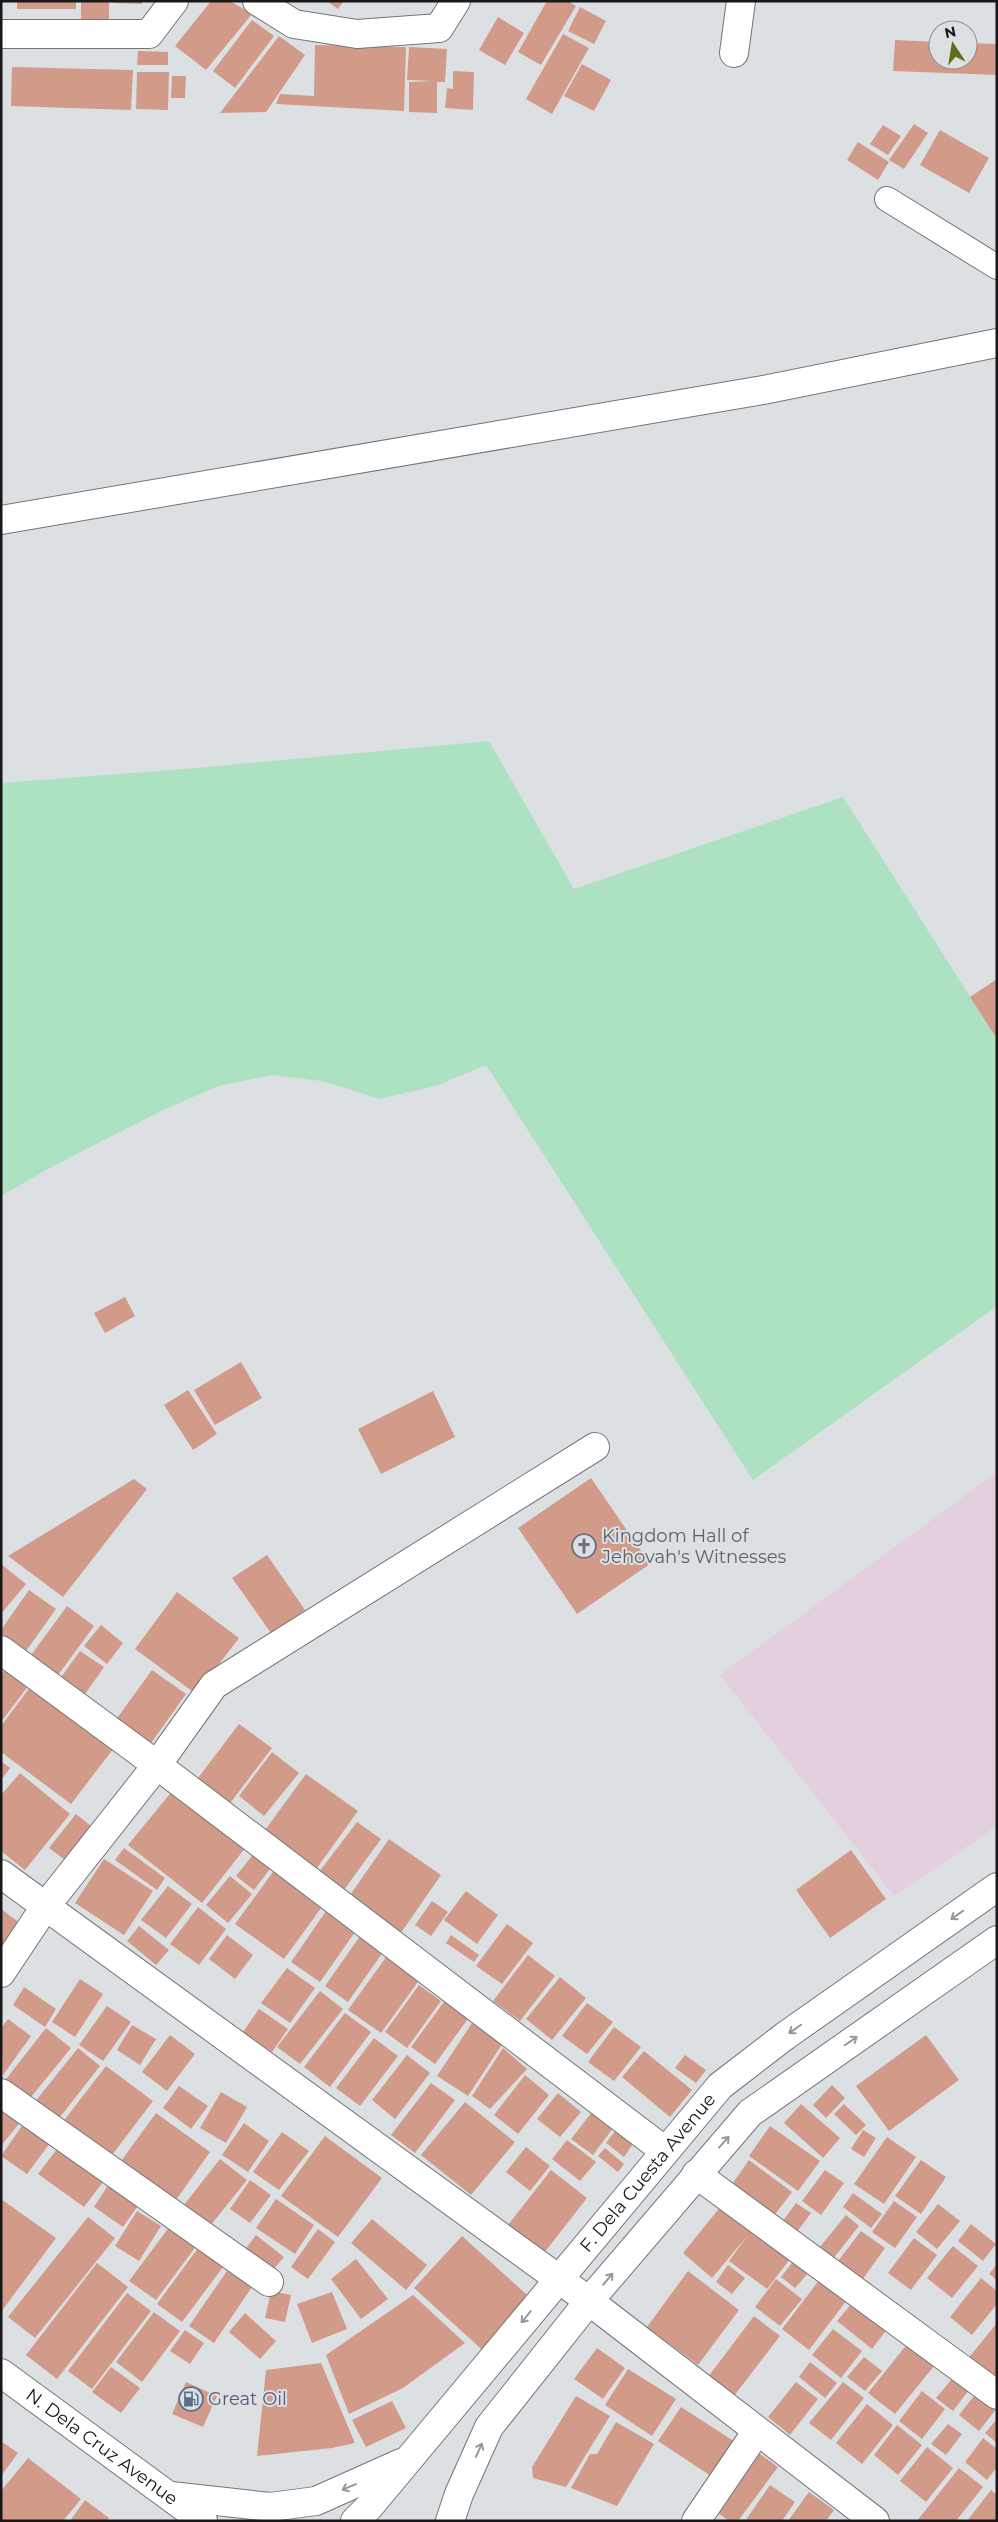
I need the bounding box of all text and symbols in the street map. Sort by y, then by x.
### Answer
north arrow [928,20,978,70]
text: N [943,22,958,42]
place label: Kingdom Hall of Jehovah's Witnesses [601,1525,787,1568]
church icon: Kingdom Hall of Jehovah's Witnesses [571,1533,597,1559]
one-way arrow [950,1910,964,1920]
one-way arrow [788,2024,802,2034]
one-way arrow [844,2036,858,2046]
street label: F. Dela Cuesta Avenue [575,2089,720,2257]
one-way arrow [719,2135,730,2148]
one-way arrow [602,2272,613,2285]
one-way arrow [520,2310,531,2323]
street label: N. Dela Cruz Avenue [21,2384,182,2510]
fuel station icon: Great Oil [178,2386,204,2412]
place label: Great Oil [208,2388,287,2410]
one-way arrow [474,2443,484,2458]
one-way arrow [342,2483,357,2493]

